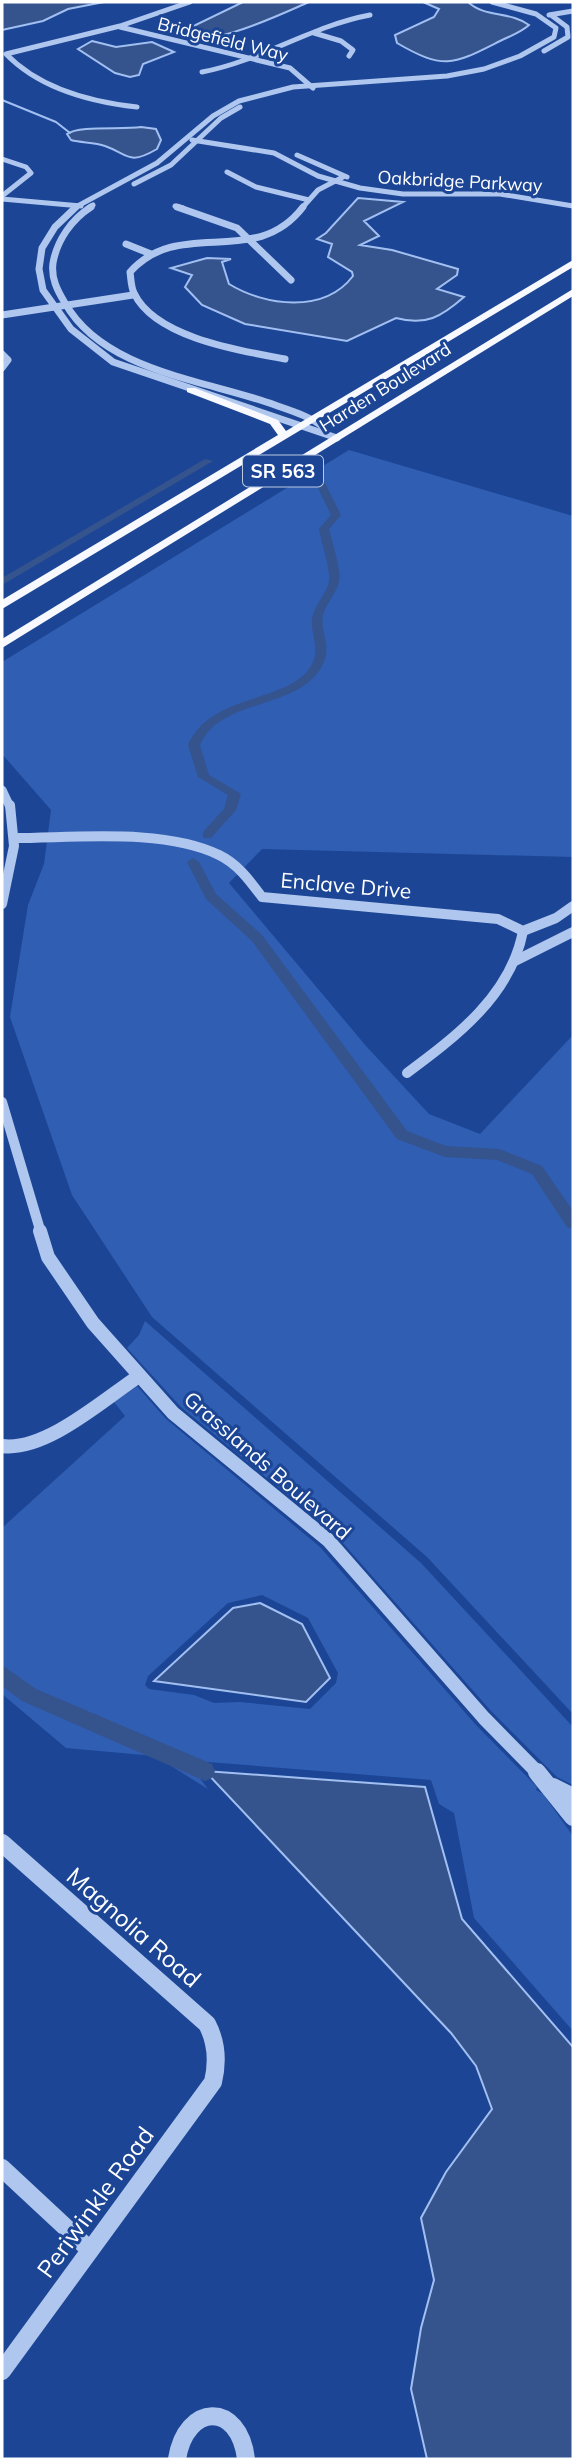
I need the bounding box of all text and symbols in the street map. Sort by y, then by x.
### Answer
street label: Bridgefield Way [155,12,291,66]
street label: Oakbridge Parkway [377,165,543,197]
street label: Harden Boulevard [315,337,455,437]
road number: SR 563 [243,456,323,486]
street label: Enclave Drive [280,866,412,904]
street label: Grasslands Boulevard [179,1385,357,1545]
street label: Magnolia Road [61,1861,207,1993]
street label: Periwinkle Road [30,2121,160,2283]

